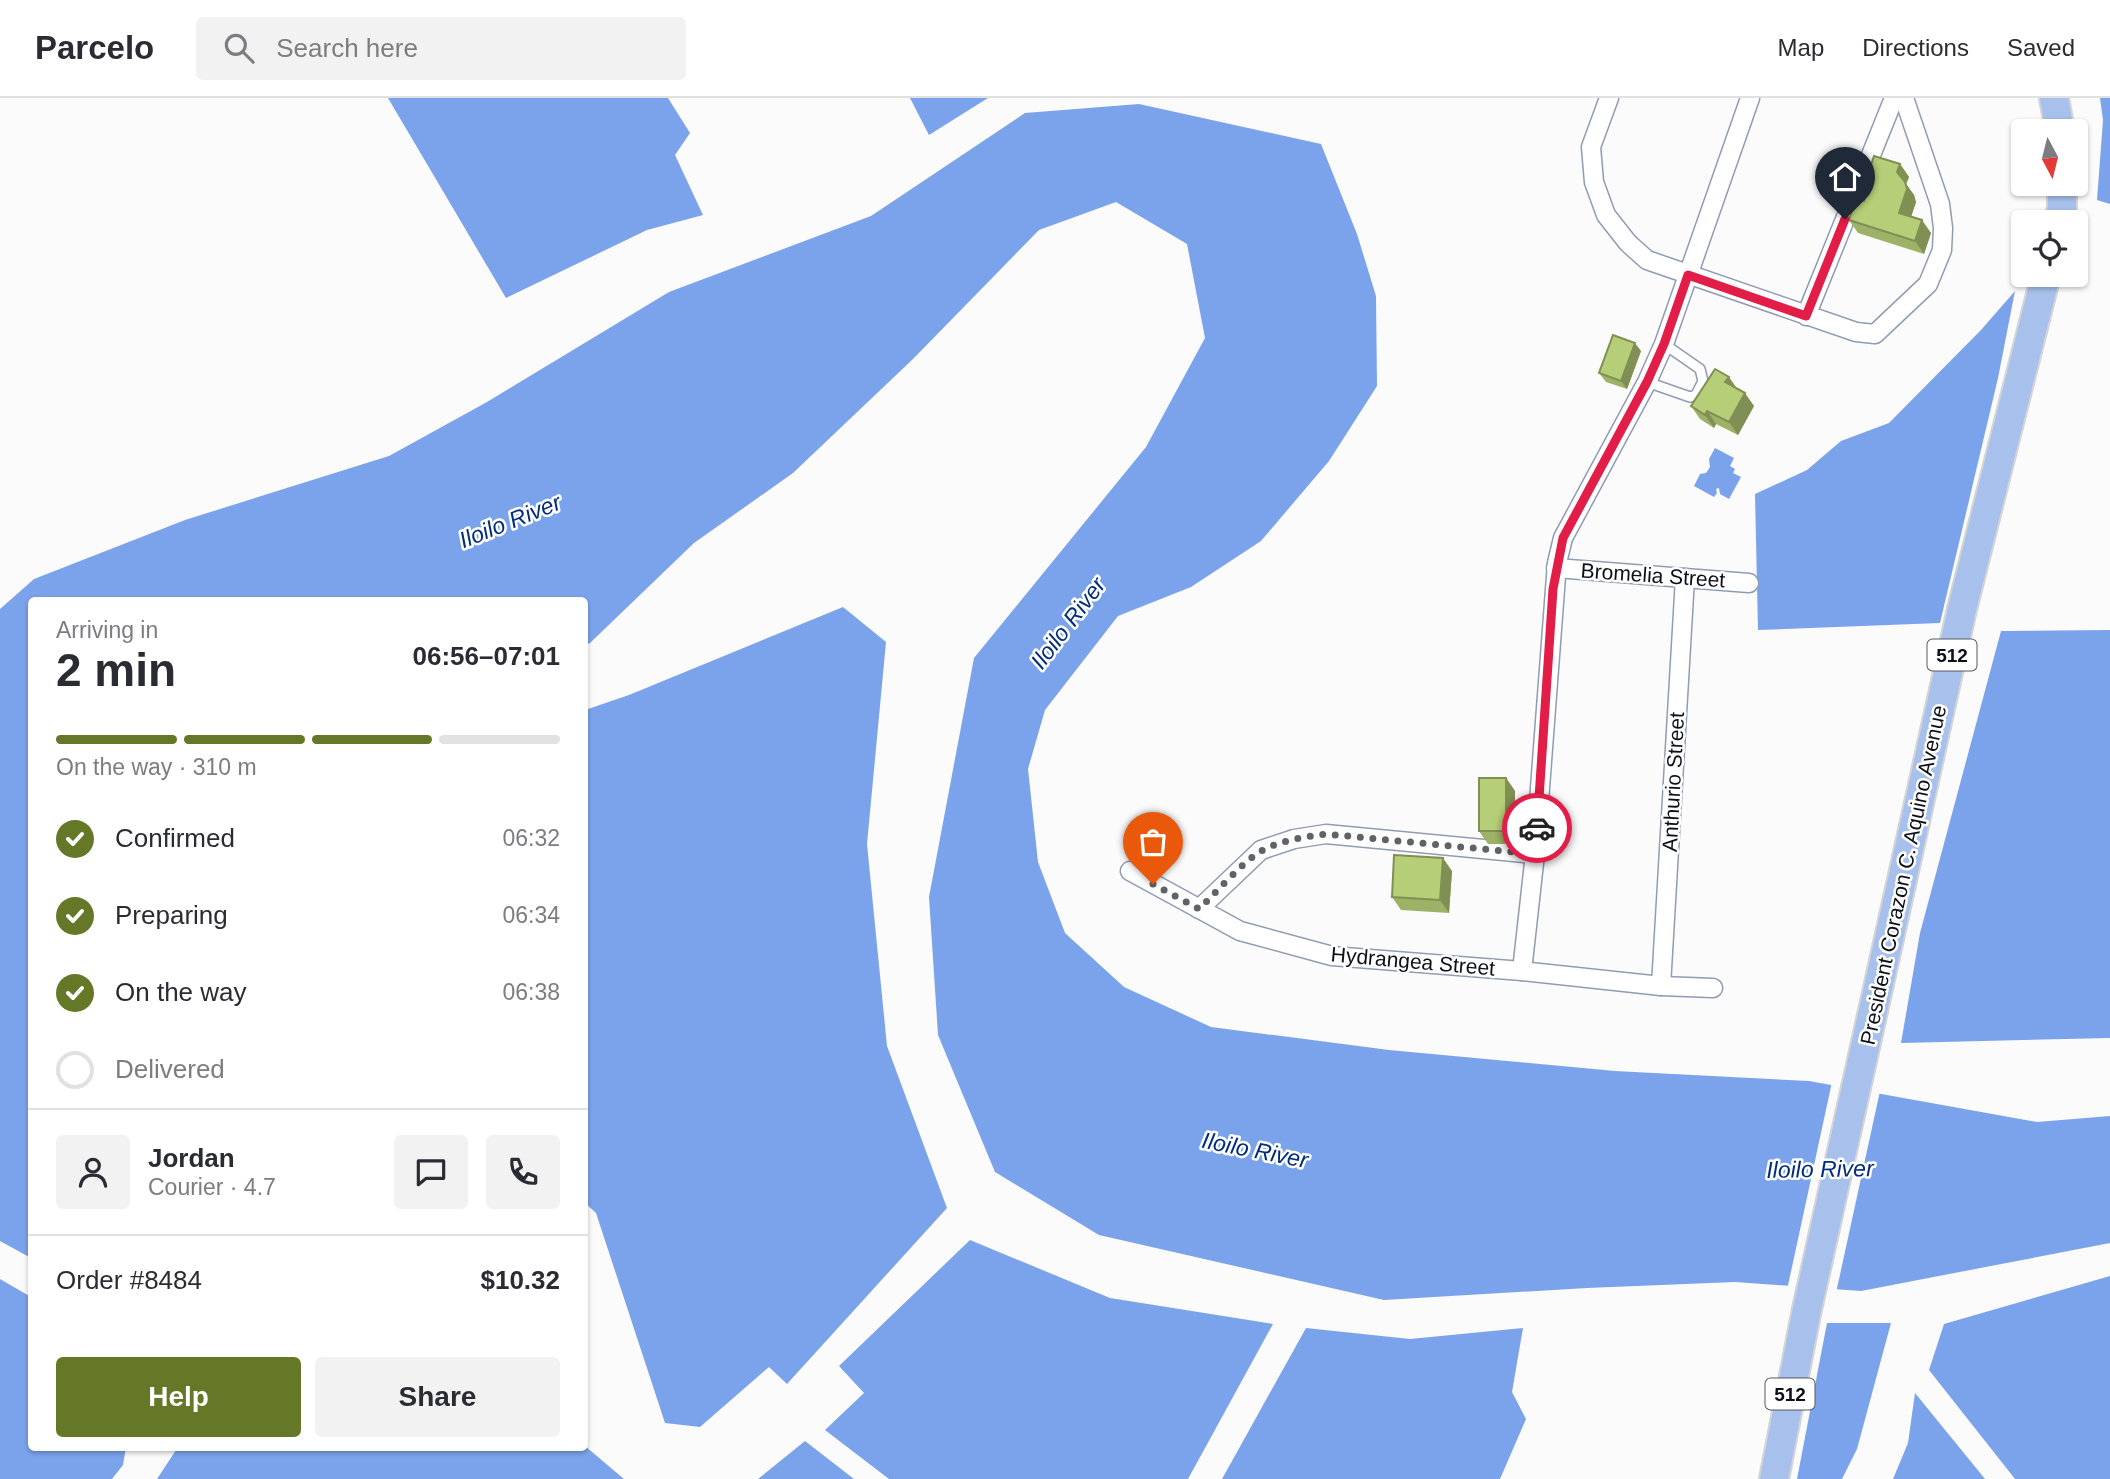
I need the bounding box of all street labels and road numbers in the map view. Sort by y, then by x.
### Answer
street label: Bromelia Street [1580,558,1726,592]
road number: 512 [1927,640,1976,670]
street label: President Corazon C. Aquino Avenue [1856,703,1950,1047]
street label: Anthurio Street [1658,711,1688,853]
street label: Hydrangea Street [1330,942,1496,980]
road number: 512 [1766,1378,1814,1410]

